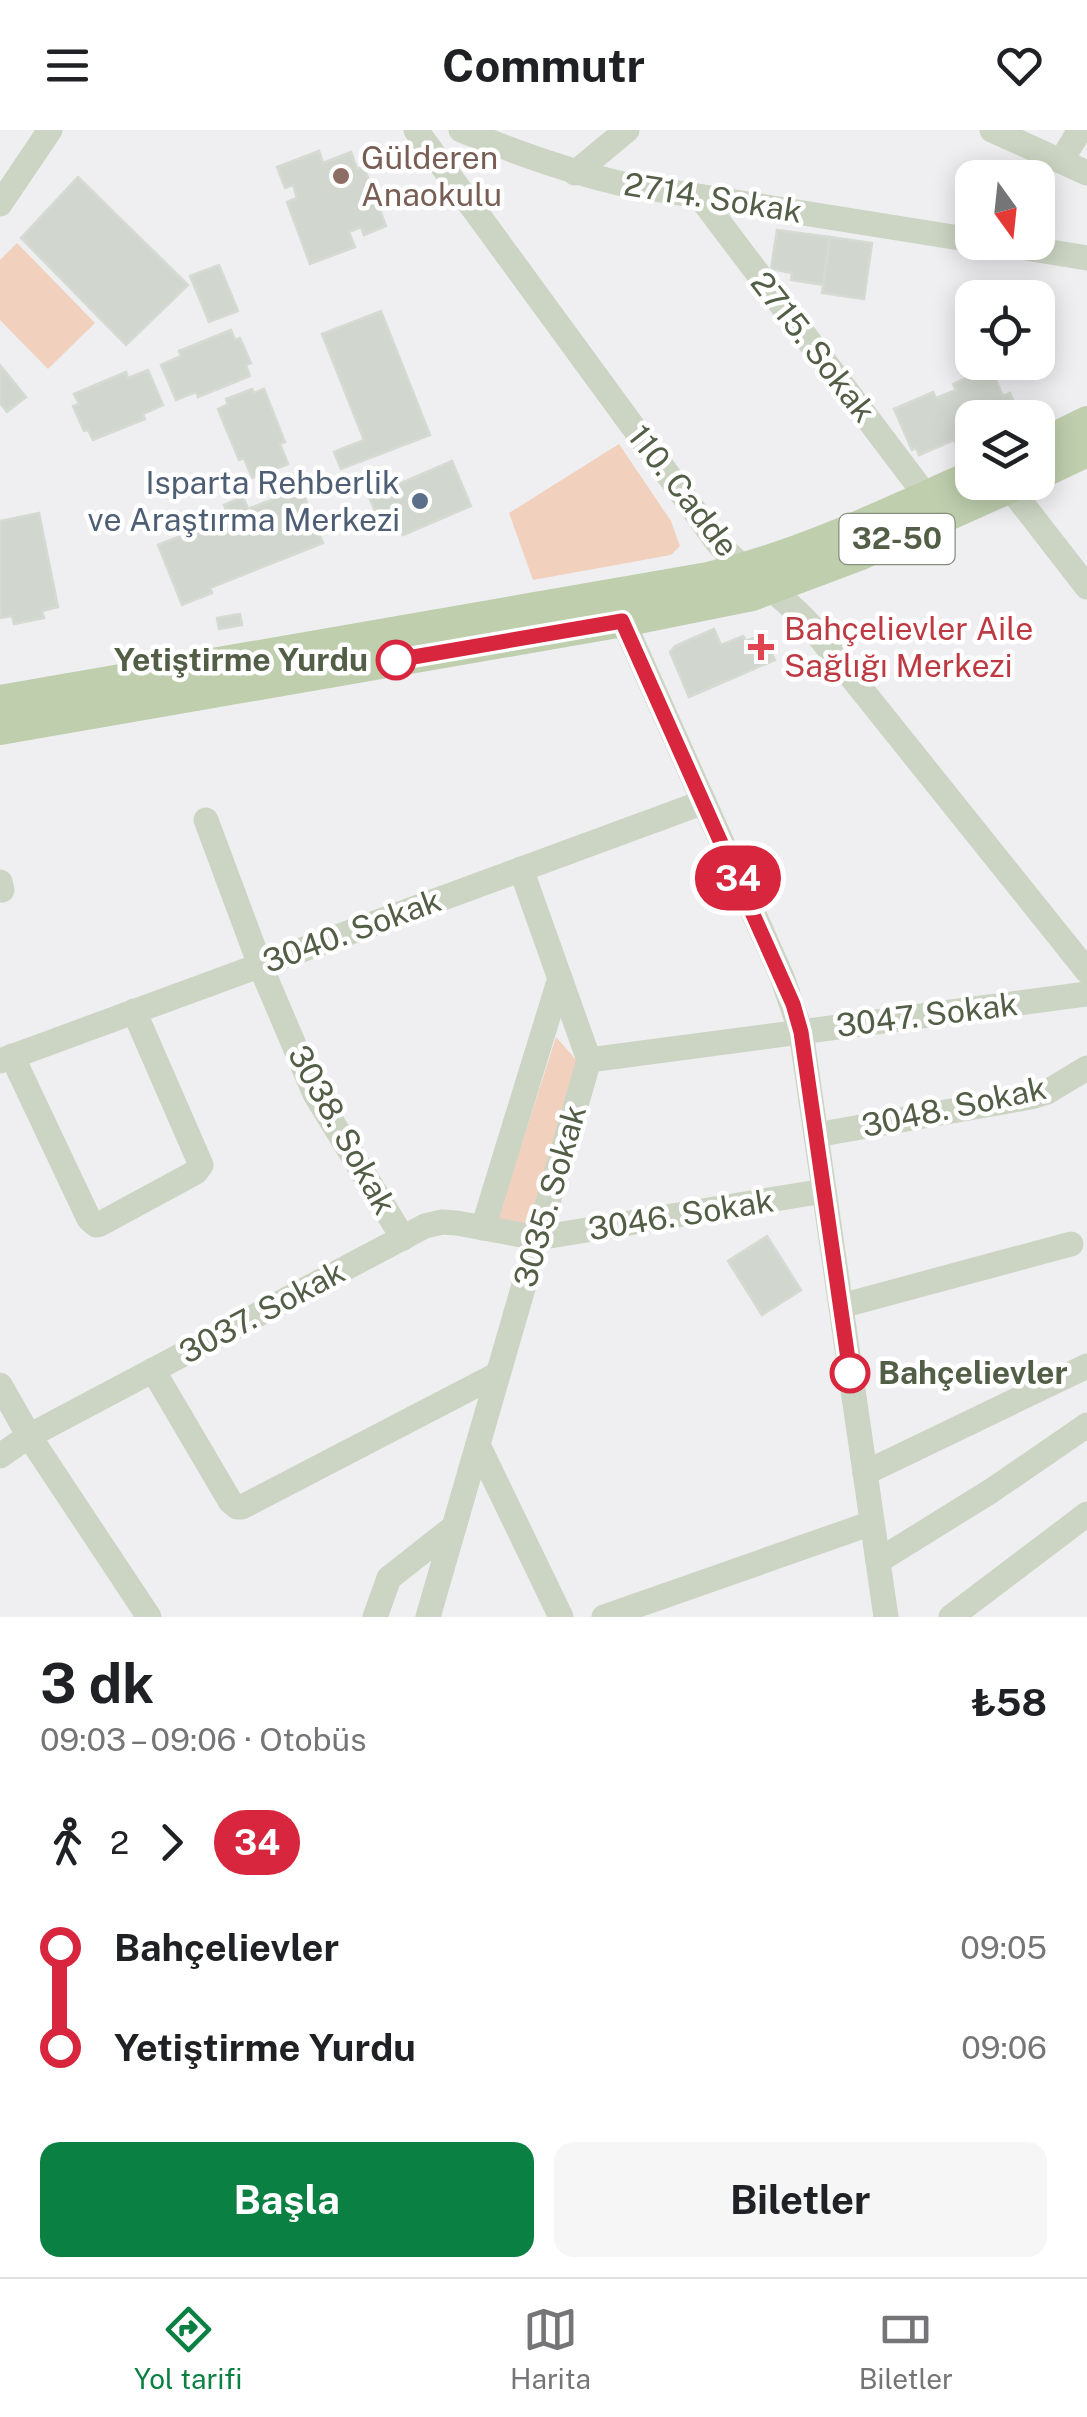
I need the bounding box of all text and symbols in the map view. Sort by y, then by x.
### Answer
icon: menu [40,38,95,93]
icon: heart [992,38,1047,93]
text: Commutr [442,39,645,92]
place label: Gülderen Anaokulu [361,139,502,213]
north arrow [955,160,1055,260]
map controls [955,160,1055,500]
marker: Gülderen Anaokulu [330,165,352,187]
street label: 2714. Sokak [622,165,805,230]
street label: 2715. Sokak [743,264,883,429]
button: locate [955,280,1055,380]
button: layers [955,400,1055,500]
street label: 110. Cadde [621,418,746,564]
place label: Isparta Rehberlik ve Araştırma Merkezi [88,464,400,538]
marker: Isparta Rehberlik ve Araştırma Merkezi [409,490,431,512]
road number: 32-50 [840,514,954,564]
place label: Bahçelievler Aile Sağlığı Merkezi [784,610,1033,684]
marker: Bahçelievler Aile Sağlığı Merkezi [748,634,774,660]
place label: Yetiştirme Yurdu [114,641,368,678]
marker: Yetiştirme Yurdu [377,641,415,679]
line badge: 34 [693,846,783,910]
text: 34 [715,858,761,899]
street label: 3040. Sokak [258,881,446,980]
street label: 3047. Sokak [834,985,1020,1044]
street label: 3038. Sokak [281,1039,404,1221]
street label: 3048. Sokak [858,1069,1050,1144]
street label: 3035. Sokak [506,1101,593,1291]
street label: 3046. Sokak [586,1182,776,1247]
street label: 3037. Sokak [173,1253,351,1371]
marker: Bahçelievler [831,1354,869,1392]
place label: Bahçelievler [878,1354,1068,1391]
text: 3 dk [40,1651,154,1715]
text: ₺58 [971,1680,1047,1725]
text: 09:03 – 09:06 · Otobüs [40,1721,366,1758]
icon: walk [40,1815,95,1870]
icon: forward [144,1815,199,1870]
text: 34 [234,1822,280,1863]
text: 2 [110,1824,129,1861]
text: Bahçelievler [114,1925,339,1970]
text: 09:05 [960,1929,1047,1966]
text: Yetiştirme Yurdu [114,2025,416,2070]
text: 09:06 [961,2029,1047,2066]
button: Başla [40,2142,534,2257]
button: Biletler [554,2142,1047,2257]
tab: Yol tarifi [134,2302,242,2395]
tab: Harita [510,2302,591,2395]
tab: Biletler [859,2302,953,2395]

